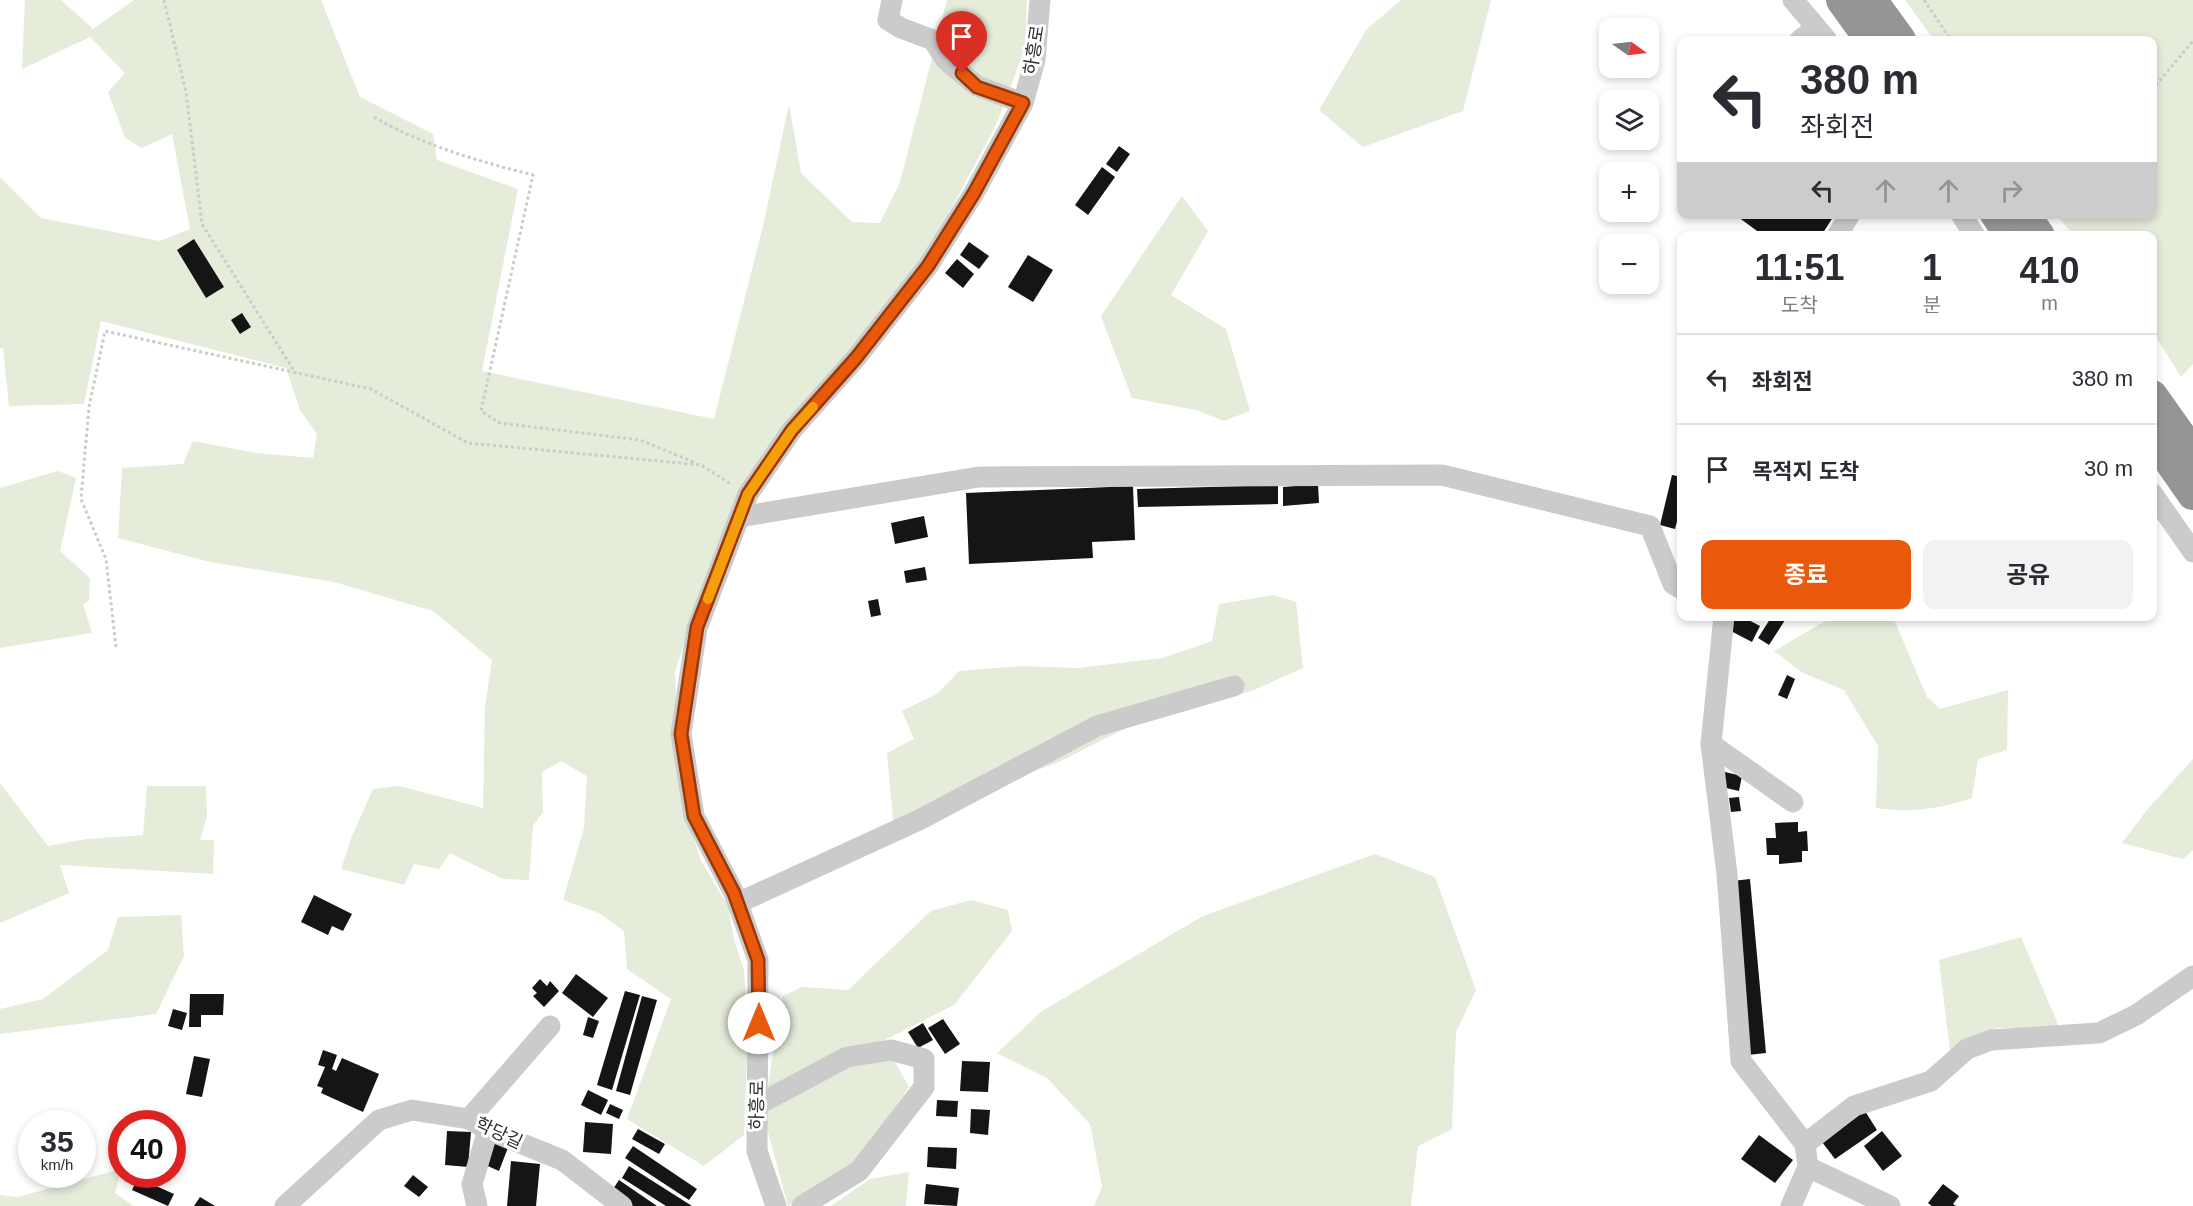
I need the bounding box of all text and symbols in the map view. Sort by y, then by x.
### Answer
pin [936,11,987,73]
north arrow [1599,18,1659,78]
map controls [1599,18,1659,294]
icon: arrive [945,20,978,53]
street label: 하흥로 [1020,24,1048,76]
text: 380 m [1800,56,1919,103]
icon: left [1701,60,1779,138]
button: layers [1599,90,1659,150]
text: 좌회전 [1800,112,1875,142]
button: + [1599,162,1659,222]
icon: left [1806,174,1839,207]
icon: ahead [1869,174,1902,207]
icon: ahead [1932,174,1965,207]
icon: right [1995,174,2028,207]
button: − [1599,234,1659,294]
text: 11:51 [1754,247,1845,288]
text: 1 [1922,247,1942,288]
text: 410 [2019,250,2080,291]
text: m [2041,292,2058,314]
text: 도착 [1781,294,1818,316]
text: 분 [1923,294,1941,316]
icon: left [1701,363,1734,396]
text: 380 m [2072,366,2133,391]
text: 좌회전 [1752,369,1813,394]
icon: arrive [1701,453,1734,486]
text: 30 m [2084,456,2133,481]
text: 목적지 도착 [1752,459,1859,484]
button: 종료 [1701,540,1911,609]
button: 공유 [1923,540,2133,609]
position arrow [727,991,791,1055]
street label: 하흥로 [747,1080,767,1130]
speed limit sign: 40 [108,1110,186,1188]
street label: 학당길 [472,1113,526,1153]
text: 35 [40,1125,74,1158]
text: km/h [41,1156,73,1173]

